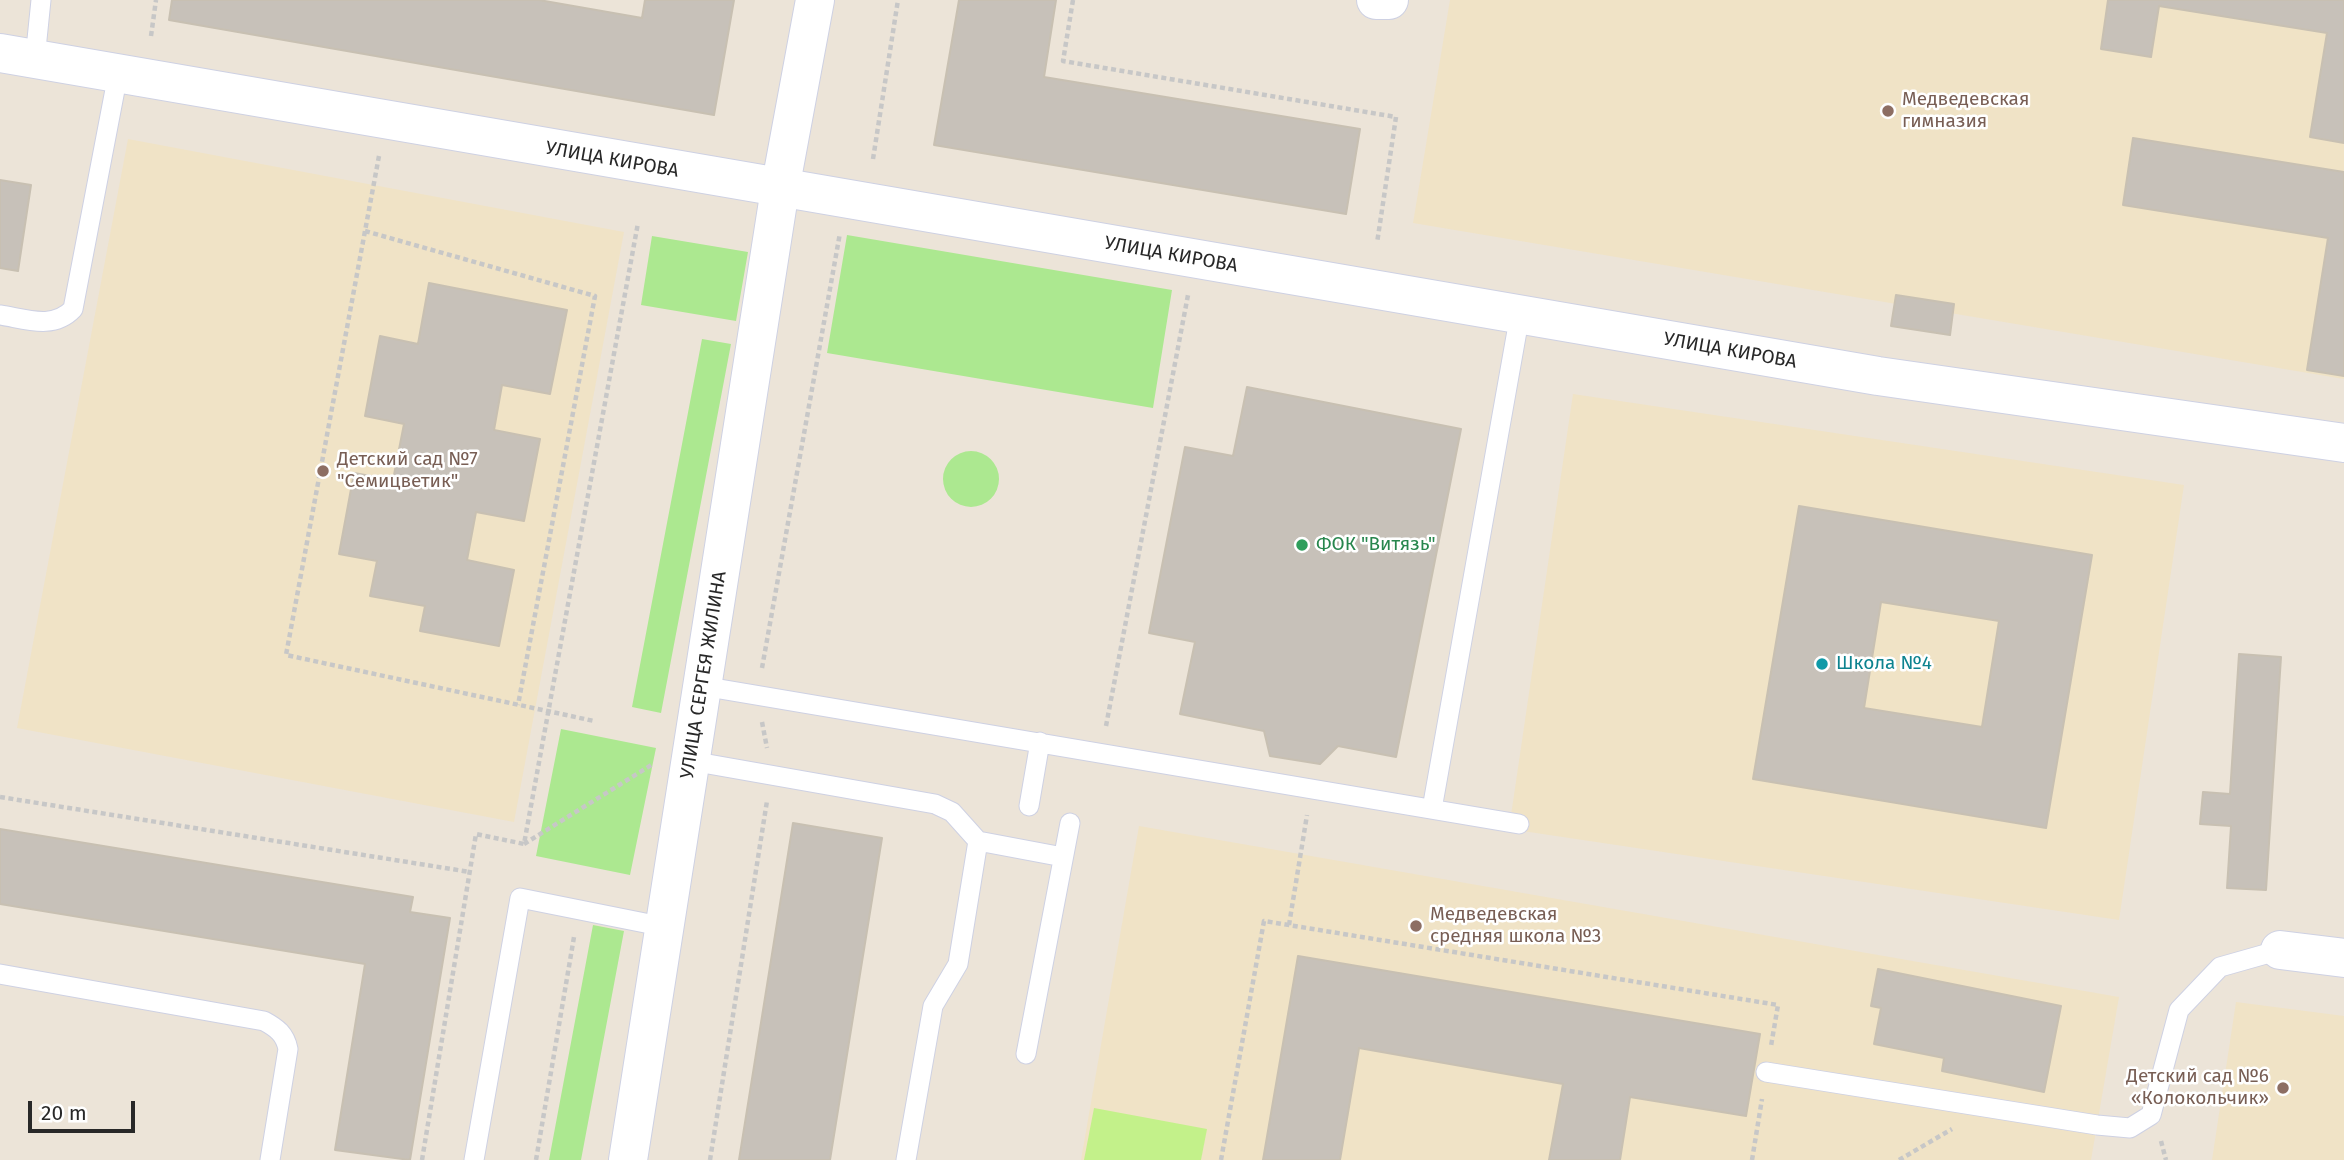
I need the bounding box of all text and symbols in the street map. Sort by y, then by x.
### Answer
place label: Медведевская гимназия [1902,89,2029,133]
marker: Медведевская гимназия [1880,103,1896,119]
street label: УЛИЦА КИРОВА [544,137,680,183]
street label: УЛИЦА КИРОВА [1103,232,1239,278]
street label: УЛИЦА КИРОВА [1662,328,1798,374]
place label: Детский сад №7 "Семицветик" [337,449,478,493]
marker: Детский сад №7 "Семицветик" [315,463,331,479]
place label: ФОК "Витязь" [1316,534,1436,556]
marker: ФОК "Витязь" [1294,537,1310,553]
street label: УЛИЦА СЕРГЕЯ ЖИЛИНА [676,570,732,780]
place label: Школа №4 [1836,653,1932,675]
marker: Школа №4 [1814,656,1830,672]
place label: Медведевская средняя школа №3 [1430,904,1601,948]
marker: Медведевская средняя школа №3 [1408,918,1424,934]
place label: Детский сад №6 «Колокольчик» [2126,1066,2269,1110]
marker: Детский сад №6 «Колокольчик» [2275,1080,2291,1096]
scale bar [32,1086,138,1130]
text: 20 m [41,1100,87,1126]

